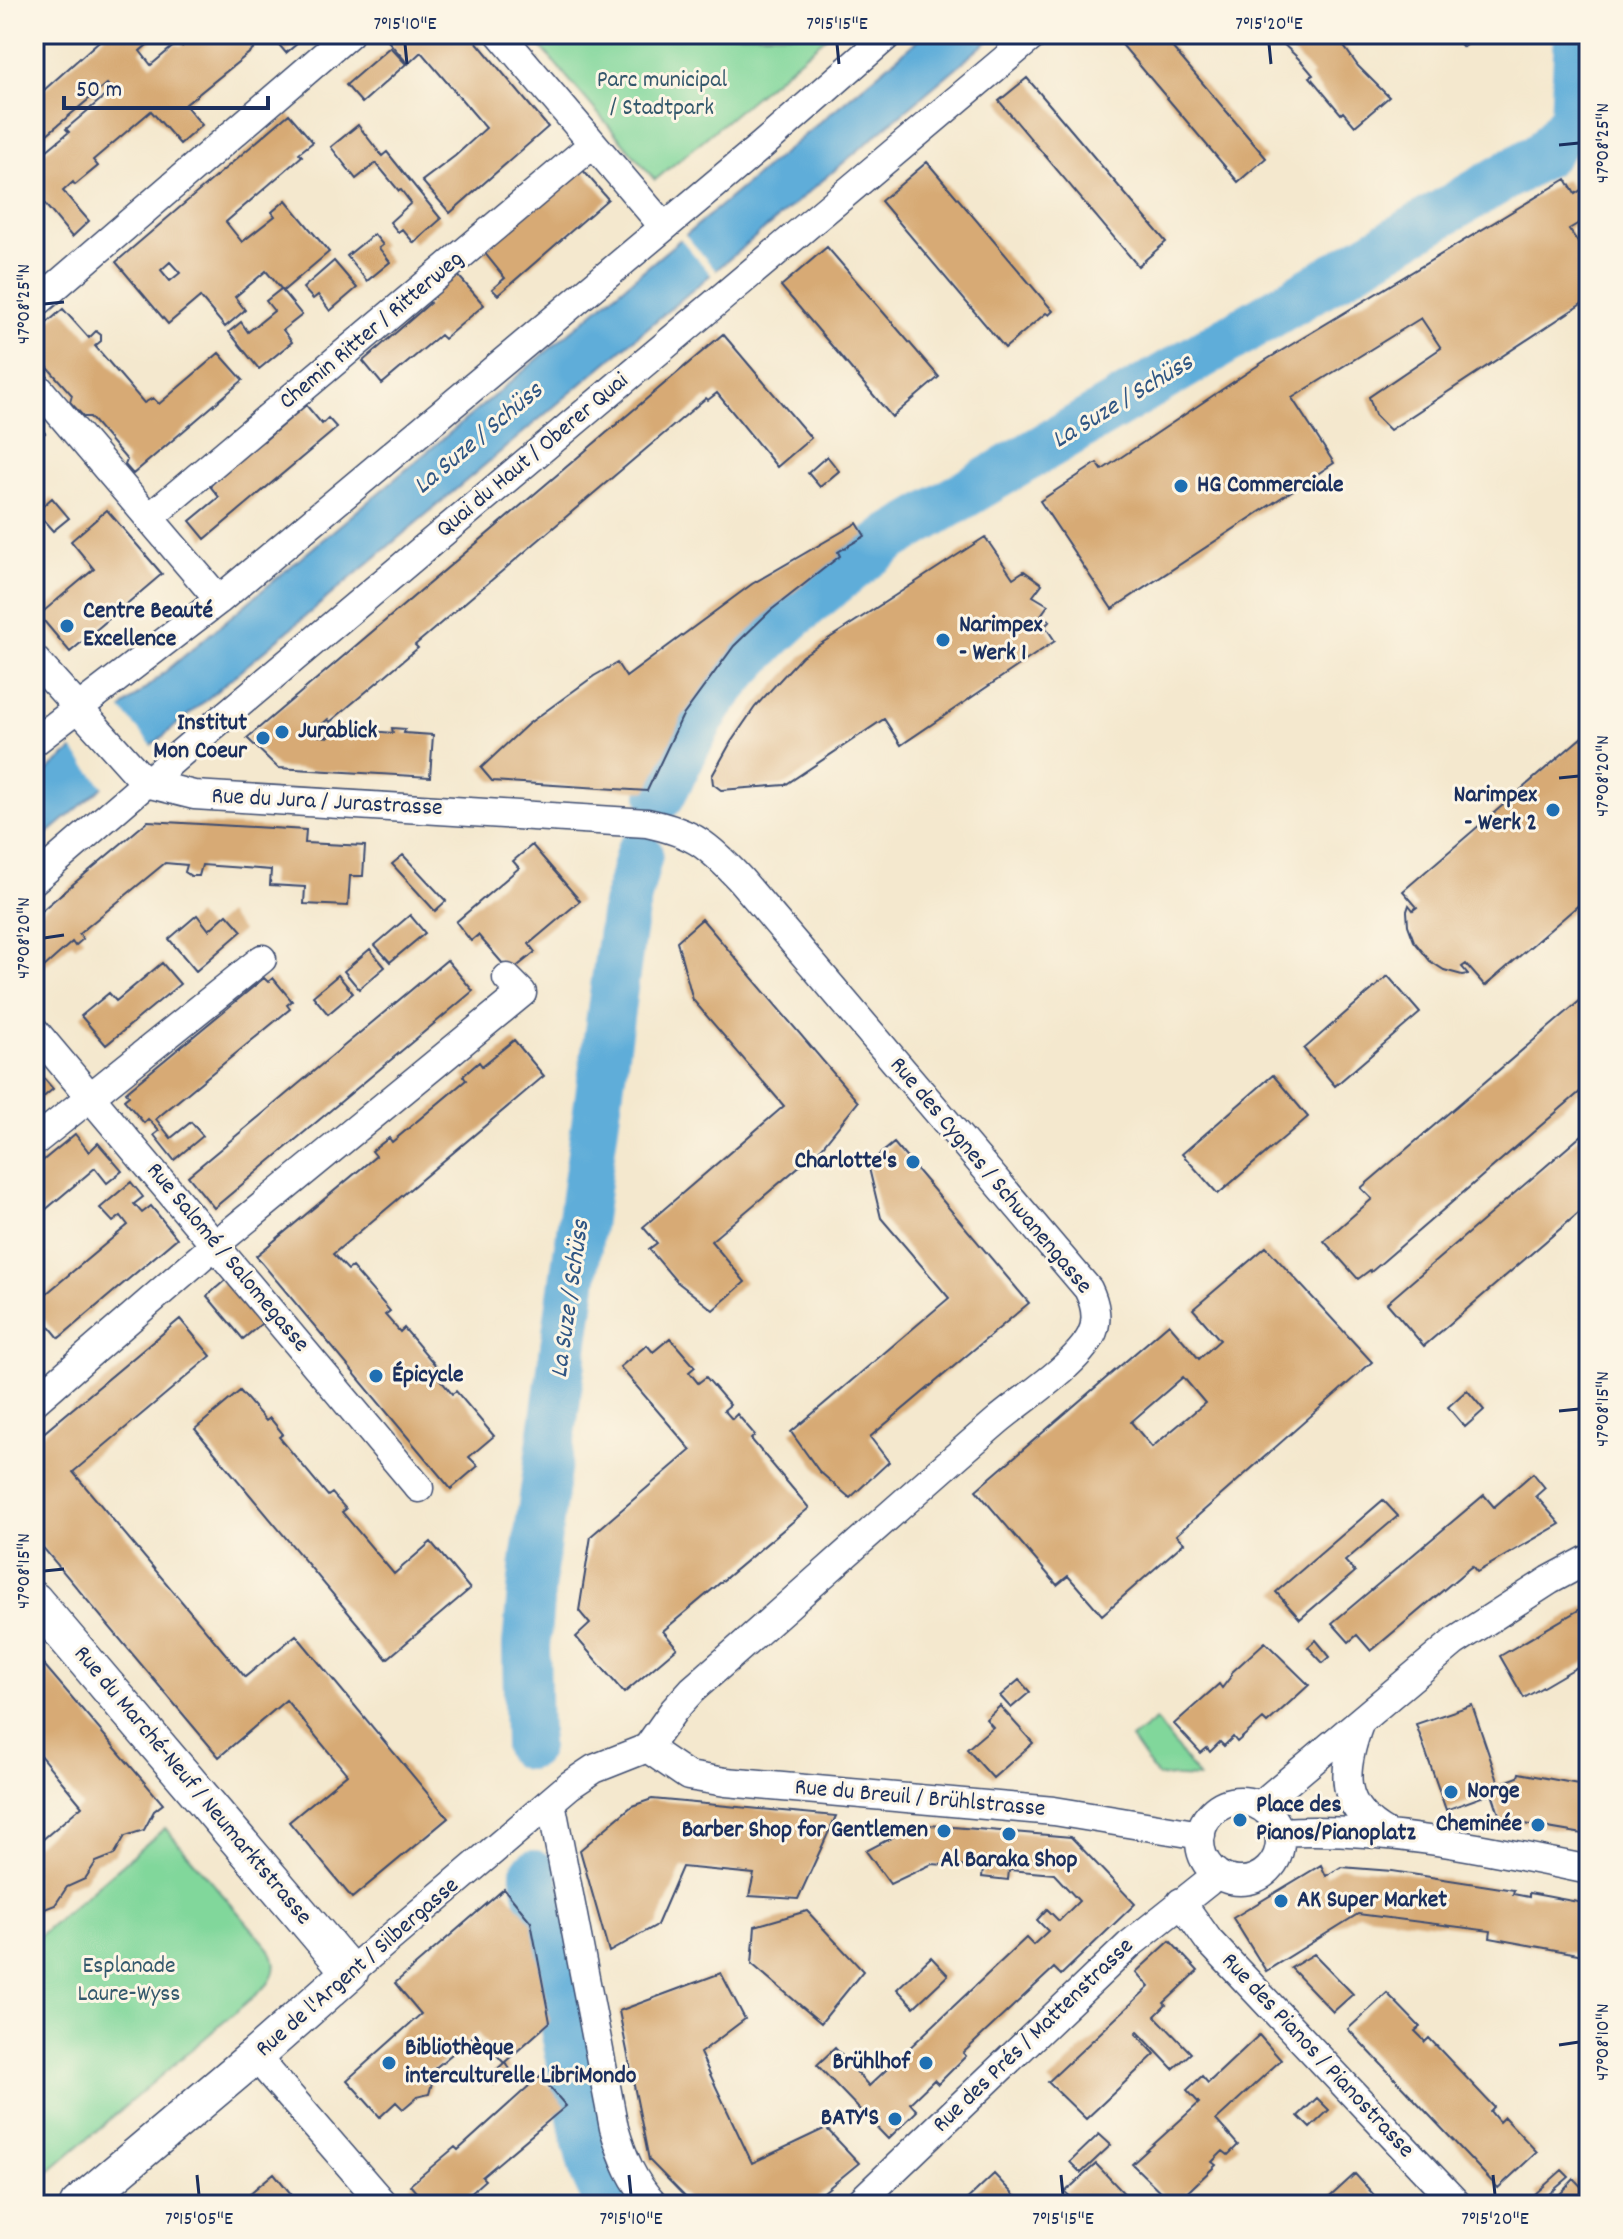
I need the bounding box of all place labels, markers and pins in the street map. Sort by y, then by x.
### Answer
place label: HG Commerciale [1197,469,1344,503]
marker: HG Commerciale [1172,477,1190,495]
place label: Centre Beauté Excellence [83,595,213,657]
place label: Narimpex - Werk 1 [959,609,1043,671]
marker: Centre Beauté Excellence [58,617,76,635]
marker: Narimpex - Werk 1 [934,631,952,649]
place label: Institut Mon Coeur [153,707,248,769]
place label: Jurablick [298,715,377,749]
marker: Jurablick [273,723,291,741]
marker: Institut Mon Coeur [254,729,272,747]
place label: Narimpex - Werk 2 [1454,779,1537,841]
marker: Narimpex - Werk 2 [1544,801,1562,819]
place label: Charlotte's [794,1145,897,1179]
marker: Charlotte's [904,1153,922,1171]
place label: Épicycle [392,1359,464,1393]
marker: Épicycle [367,1367,385,1385]
place label: Norge [1467,1775,1520,1809]
marker: Norge [1442,1783,1460,1801]
place label: Place des Pianos/Pianoplatz [1256,1789,1416,1851]
place label: Cheminée [1436,1808,1522,1842]
marker: Place des Pianos/Pianoplatz [1231,1811,1249,1829]
place label: Barber Shop for Gentlemen [682,1814,928,1848]
marker: Cheminée [1529,1816,1547,1834]
marker: Barber Shop for Gentlemen [935,1822,953,1840]
marker: Al Baraka Shop [1000,1825,1018,1843]
place label: Al Baraka Shop [940,1844,1078,1878]
place label: AK Super Market [1297,1884,1447,1918]
marker: AK Super Market [1272,1892,1290,1910]
place label: Bibliothèque interculturelle LibriMondo [405,2032,637,2094]
place label: Brühlhof [833,2046,912,2080]
marker: Bibliothèque interculturelle LibriMondo [380,2054,398,2072]
marker: Brühlhof [917,2054,935,2072]
place label: BATY'S [821,2102,879,2136]
marker: BATY'S [886,2110,904,2128]

